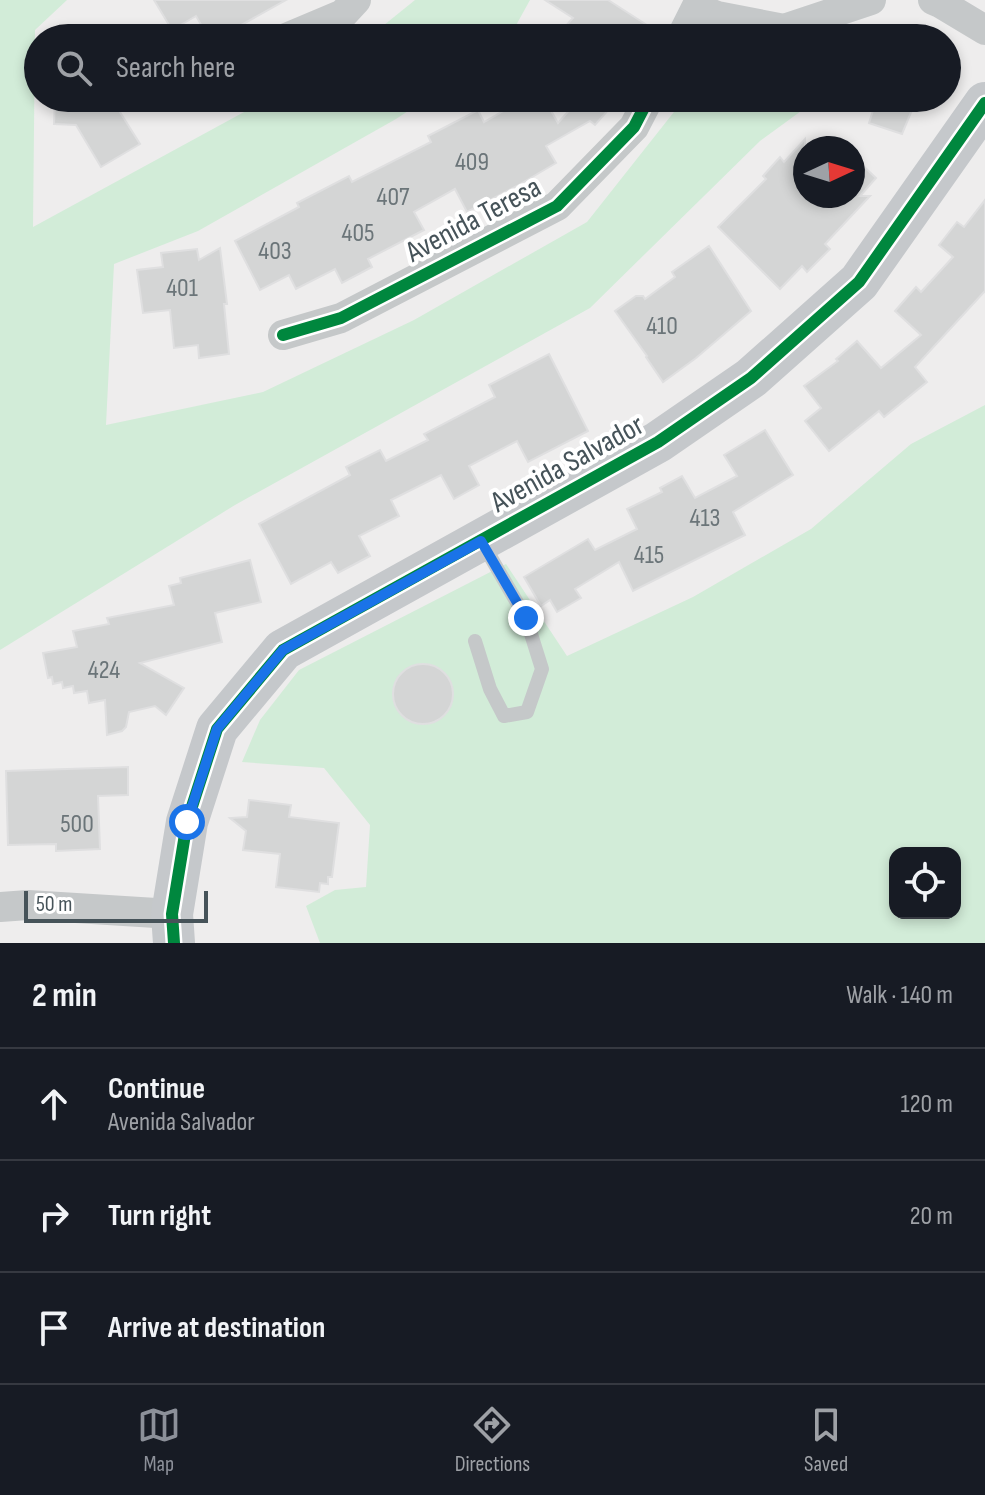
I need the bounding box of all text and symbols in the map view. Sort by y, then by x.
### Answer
search box [24,24,961,112]
icon: search [52,46,96,90]
text: Search here [116,50,235,86]
north arrow [793,136,865,208]
house number: 409 [455,147,489,178]
street label: Avenida Teresa [399,169,547,271]
house number: 407 [377,182,410,213]
house number: 405 [342,218,374,249]
house number: 403 [258,236,292,267]
house number: 401 [166,273,198,304]
house number: 410 [646,311,678,342]
street label: Avenida Salvador [484,407,651,521]
house number: 413 [690,503,720,534]
house number: 415 [634,540,664,571]
route end [508,600,544,636]
house number: 424 [88,655,120,686]
route start [169,804,205,840]
house number: 500 [60,809,94,840]
map controls [889,847,961,919]
button: locate [889,847,961,919]
scale bar [24,887,208,923]
text: 50 m [36,891,72,918]
text: 2 min [32,975,97,1016]
text: Walk · 140 m [846,980,953,1011]
text: Continue [108,1071,205,1107]
icon: ahead [32,1082,76,1126]
text: 120 m [900,1089,953,1120]
text: Avenida Salvador [108,1107,255,1138]
icon: right [32,1194,76,1238]
text: Turn right [108,1198,211,1234]
text: 20 m [910,1201,953,1232]
icon: arrive [32,1306,76,1350]
text: Arrive at destination [108,1310,325,1346]
tab: Map [137,1403,181,1478]
tab: Directions [455,1403,530,1478]
tab: Saved [804,1403,848,1478]

